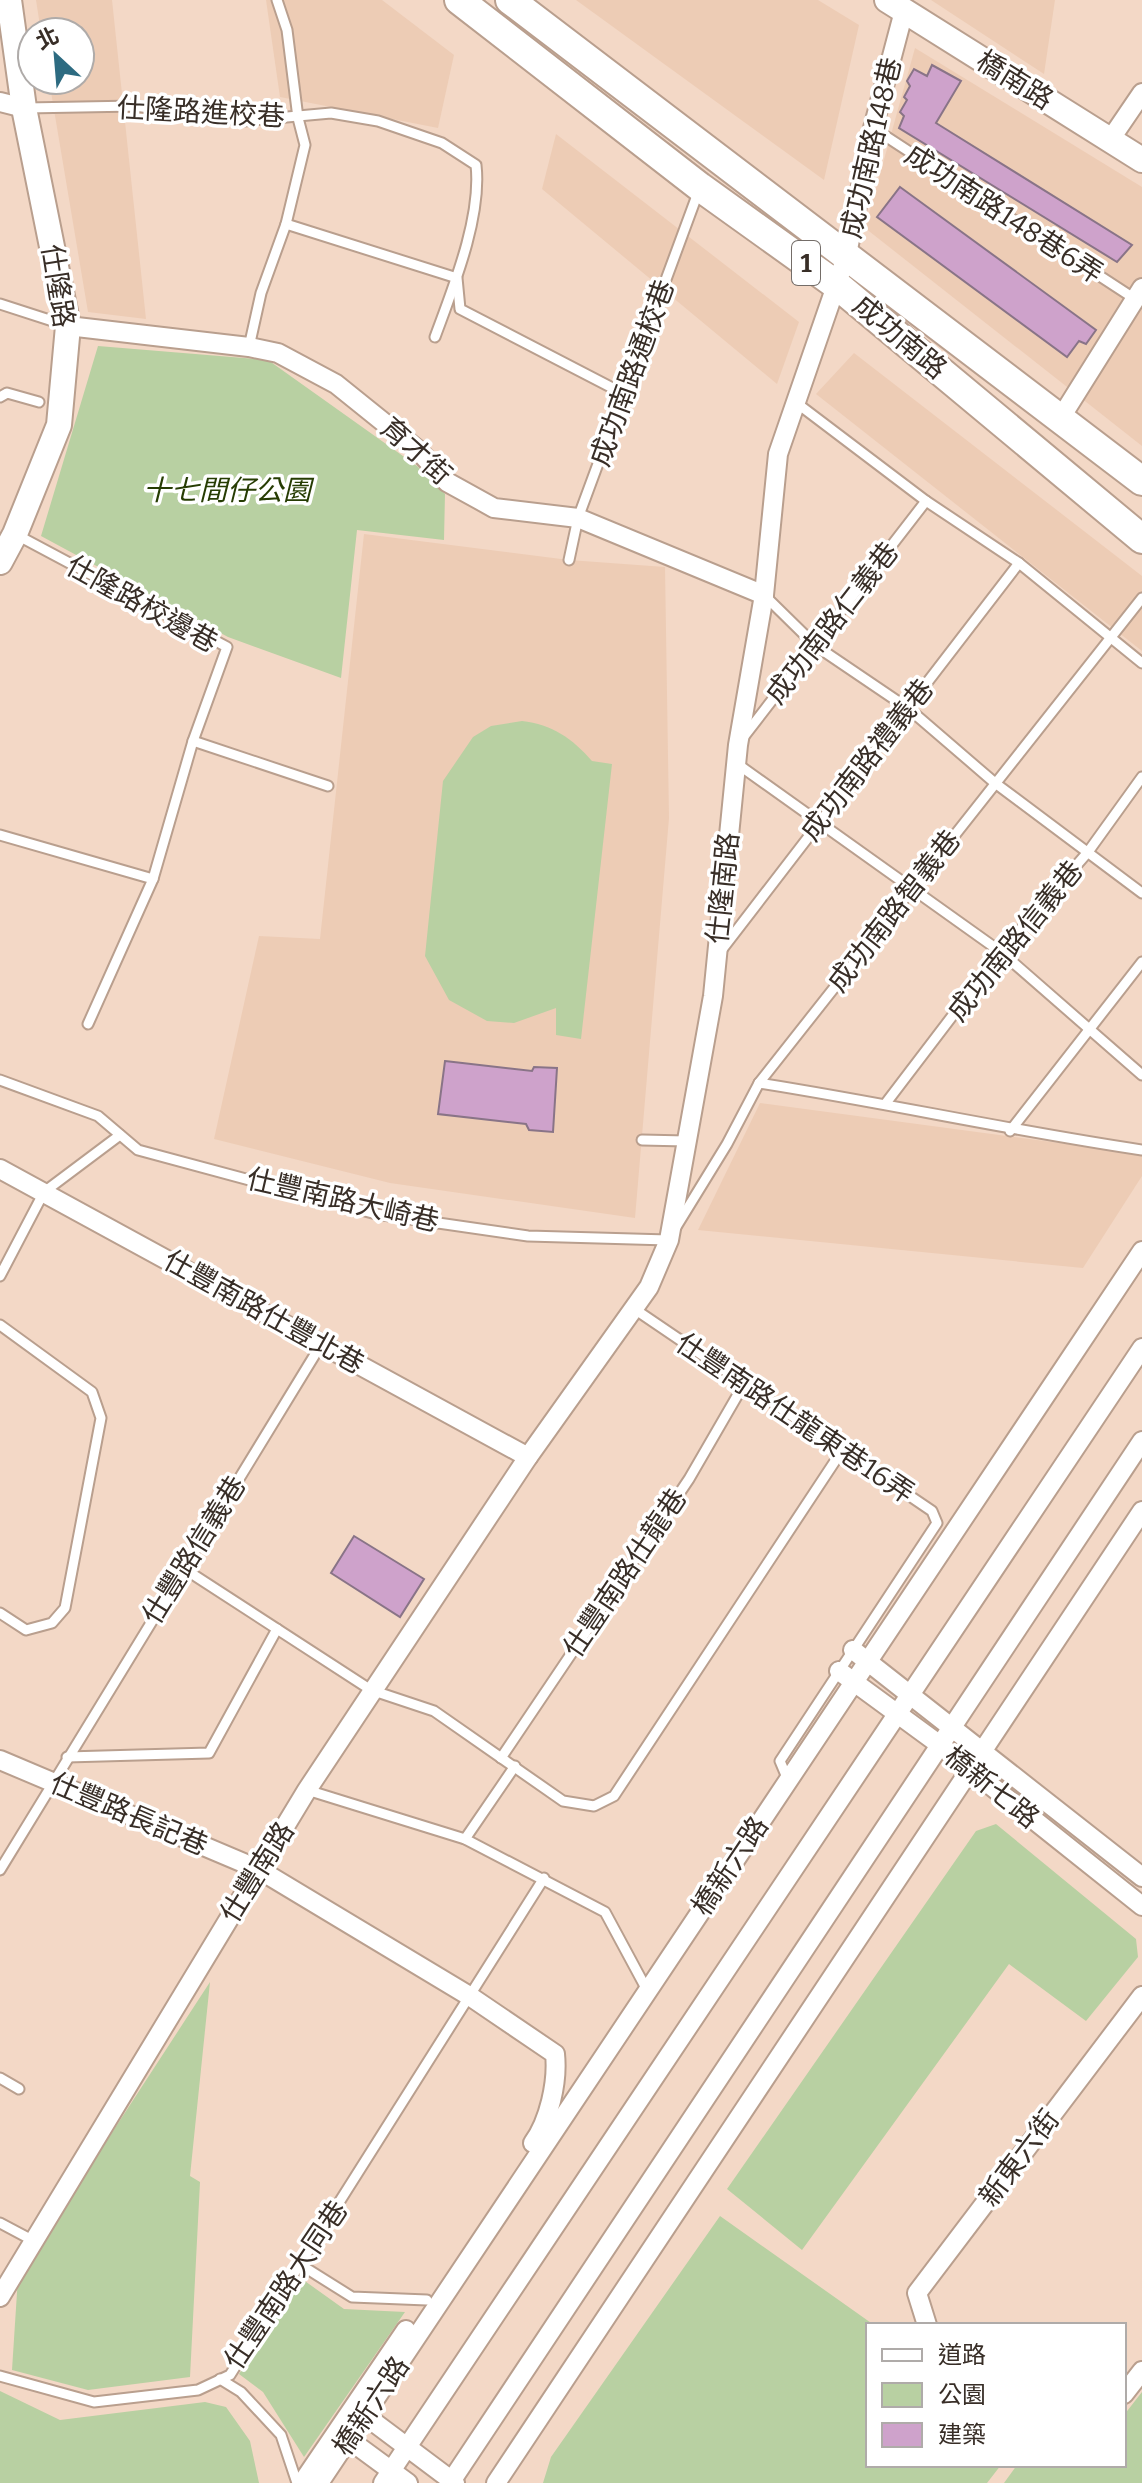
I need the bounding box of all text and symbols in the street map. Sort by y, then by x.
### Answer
north arrow [16,16,96,96]
text: 北 [32,22,63,55]
street label: 橋南路 [971,44,1059,116]
street label: 成功南路148巷 [834,54,908,242]
street label: 仕隆路進校巷 [116,91,286,133]
street label: 成功南路148巷6弄 [899,138,1109,290]
road number: 1 [792,241,820,285]
street label: 仕隆路 [35,242,81,330]
street label: 成功南路通校巷 [583,275,681,471]
street label: 成功南路 [846,288,954,386]
street label: 育才街 [374,411,458,491]
park label: 十七間仔公園 [143,474,315,507]
street label: 成功南路仁義巷 [759,536,905,710]
street label: 仕隆路校邊巷 [61,549,223,659]
street label: 成功南路禮義巷 [794,673,940,847]
street label: 成功南路智義巷 [821,824,967,998]
street label: 仕隆南路 [701,831,745,945]
street label: 成功南路信義巷 [940,854,1090,1028]
street label: 仕豐南路大崎巷 [244,1162,442,1238]
street label: 仕豐南路仕豐北巷 [158,1243,370,1381]
street label: 仕豐南路仕龍東巷16弄 [670,1326,920,1510]
street label: 仕豐路信義巷 [135,1470,253,1630]
street label: 仕豐南路仕龍巷 [557,1483,693,1663]
street label: 橋新七路 [938,1739,1046,1835]
street label: 仕豐路長記巷 [45,1766,213,1862]
street label: 橋新六路 [685,1810,775,1922]
street label: 仕豐南路 [213,1816,301,1928]
street label: 新東六街 [972,2103,1066,2213]
street label: 仕豐南路大同巷 [218,2195,354,2375]
legend [866,2323,1126,2467]
text: 道路 [938,2341,986,2369]
street label: 橋新六路 [326,2350,416,2462]
text: 公園 [938,2381,986,2409]
text: 建築 [938,2421,986,2449]

